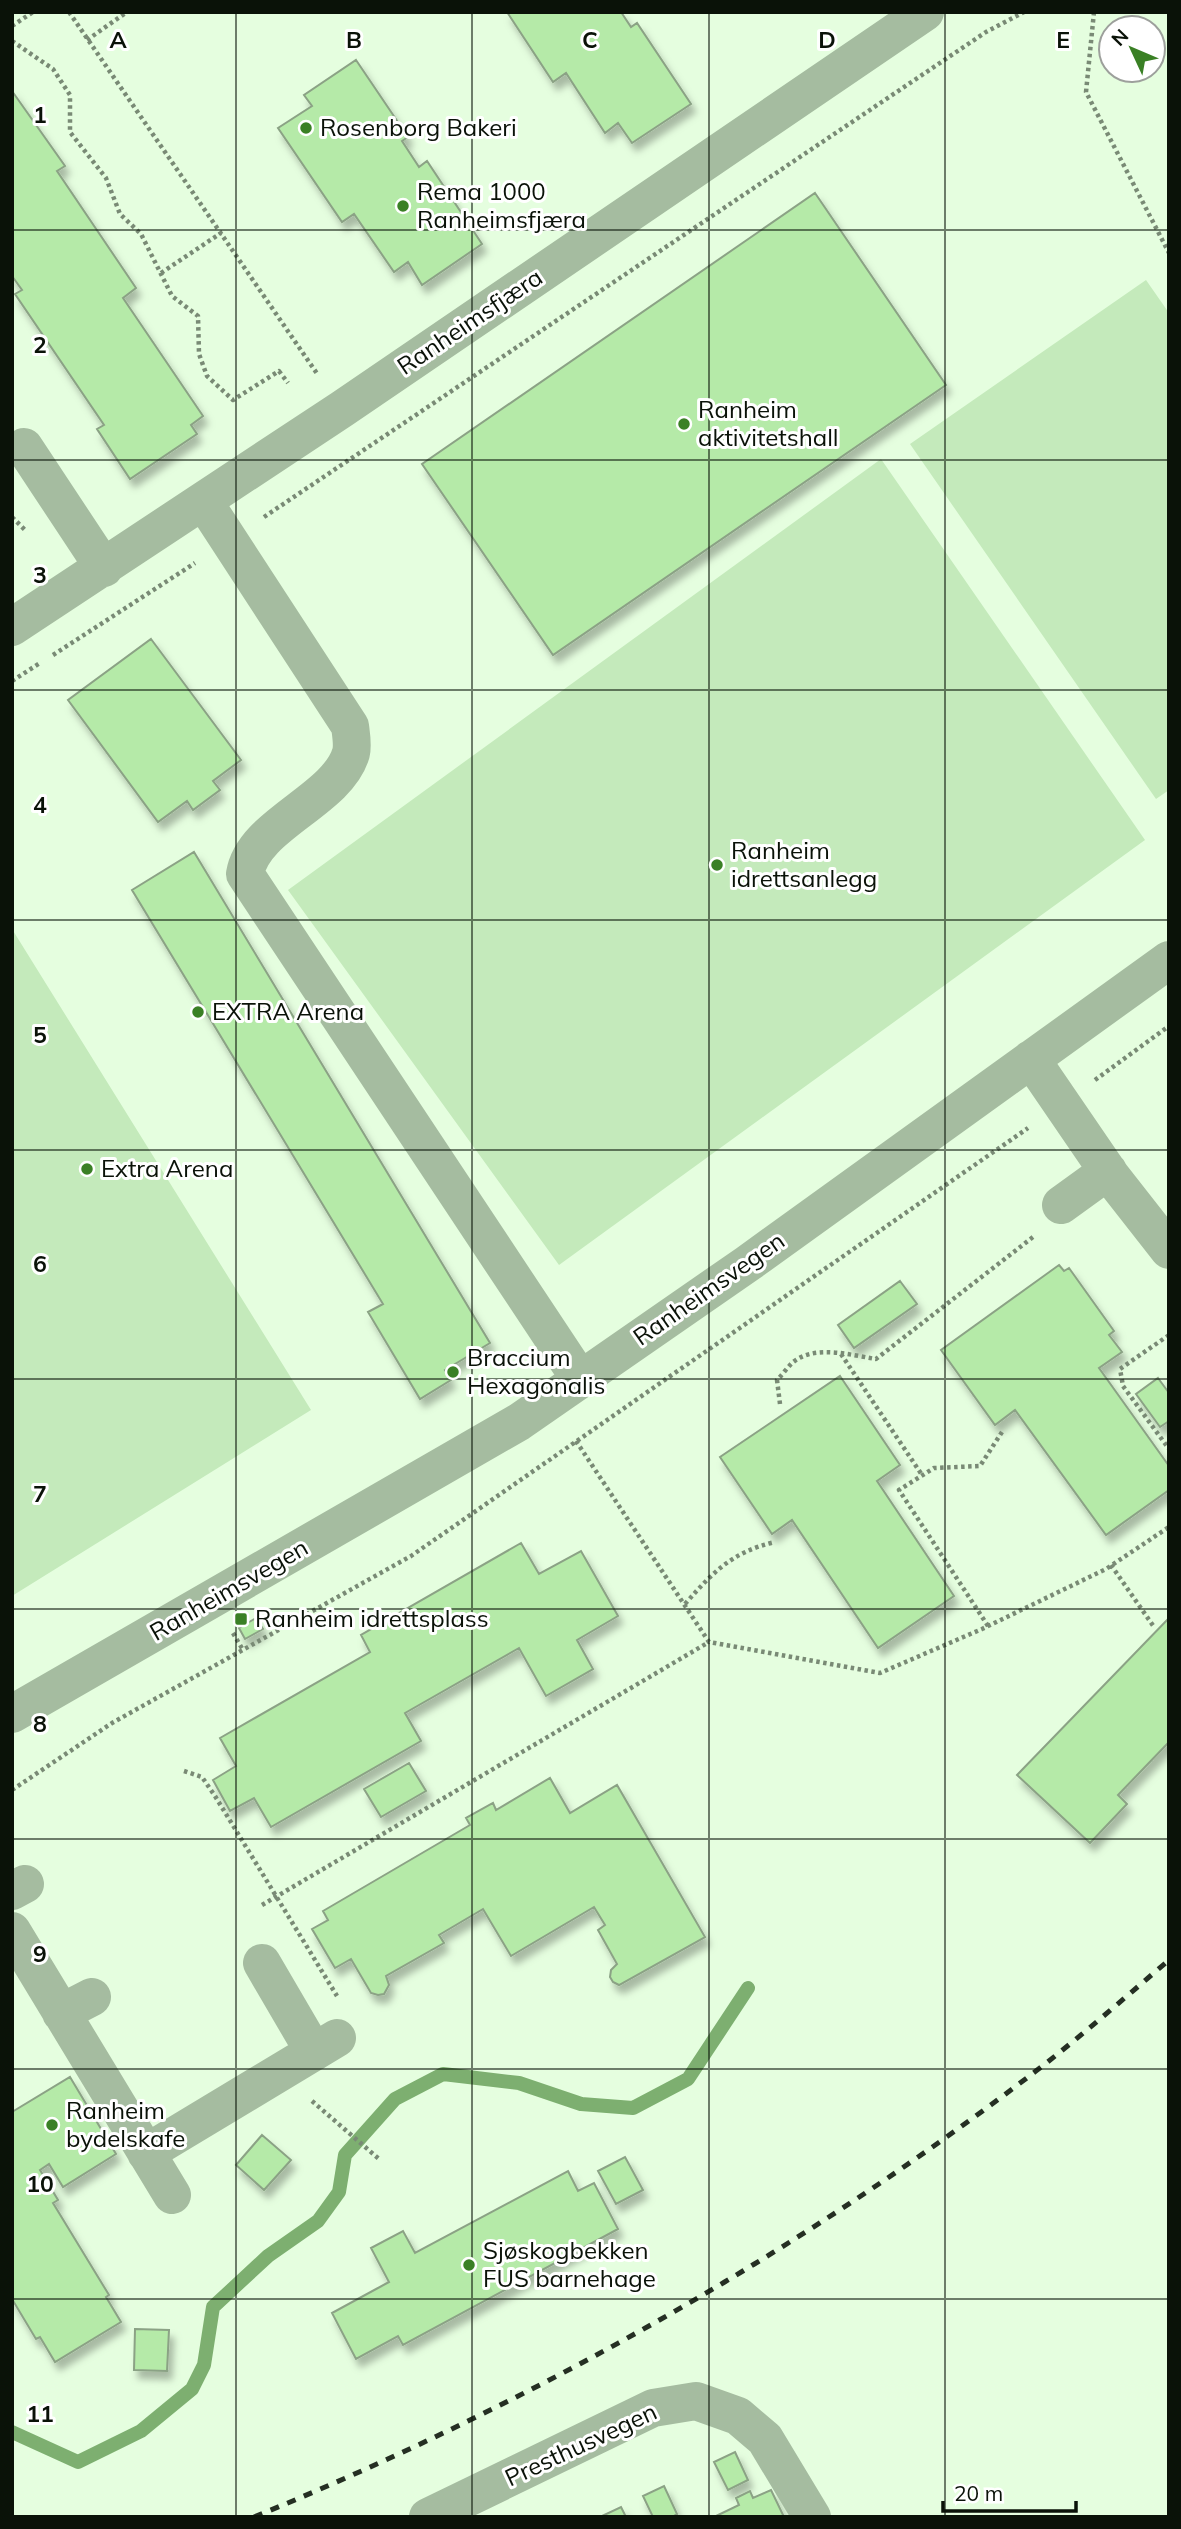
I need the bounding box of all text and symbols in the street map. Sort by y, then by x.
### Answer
north arrow [1097,14,1167,84]
text: N [1106,24,1133,51]
text: A [109,25,127,54]
text: B [346,25,362,54]
text: C [582,25,598,54]
text: D [818,25,836,54]
text: E [1056,25,1070,54]
text: 1 [33,100,47,129]
place label: Rosenborg Bakeri [320,112,517,142]
marker: Rosenborg Bakeri [298,120,314,136]
place label: Rema 1000 Ranheimsfjæra [417,176,586,234]
marker: Rema 1000 Ranheimsfjæra [395,198,411,214]
street label: Ranheimsfjæra [391,262,548,381]
text: 2 [33,330,47,359]
place label: Ranheim aktivitetshall [698,394,839,452]
marker: Ranheim aktivitetshall [676,416,692,432]
text: 3 [33,560,47,589]
text: 4 [33,790,47,819]
place label: Ranheim idrettsanlegg [731,835,877,893]
marker: Ranheim idrettsanlegg [709,857,725,873]
place label: EXTRA Arena [212,996,364,1026]
marker: EXTRA Arena [190,1004,206,1020]
text: 5 [33,1020,47,1049]
place label: Extra Arena [101,1153,233,1183]
marker: Extra Arena [79,1161,95,1177]
street label: Ranheimsvegen [627,1225,790,1351]
text: 6 [33,1249,47,1278]
place label: Braccium Hexagonalis [467,1342,605,1400]
marker: Braccium Hexagonalis [445,1364,461,1380]
text: 7 [33,1479,47,1508]
street label: Ranheimsvegen [144,1532,313,1647]
place label: Ranheim idrettsplass [255,1603,489,1633]
marker: Ranheim idrettsplass [233,1611,249,1627]
text: 8 [33,1709,47,1738]
text: 9 [33,1939,47,1968]
place label: Ranheim bydelskafe [66,2095,185,2153]
marker: Ranheim bydelskafe [44,2117,60,2133]
text: 10 [26,2169,54,2198]
place label: Sjøskogbekken FUS barnehage [483,2235,656,2293]
marker: Sjøskogbekken FUS barnehage [461,2257,477,2273]
street label: Presthusvegen [500,2396,661,2492]
text: 11 [26,2399,54,2428]
scale bar [943,2470,1076,2514]
text: 20 m [954,2480,1003,2506]

